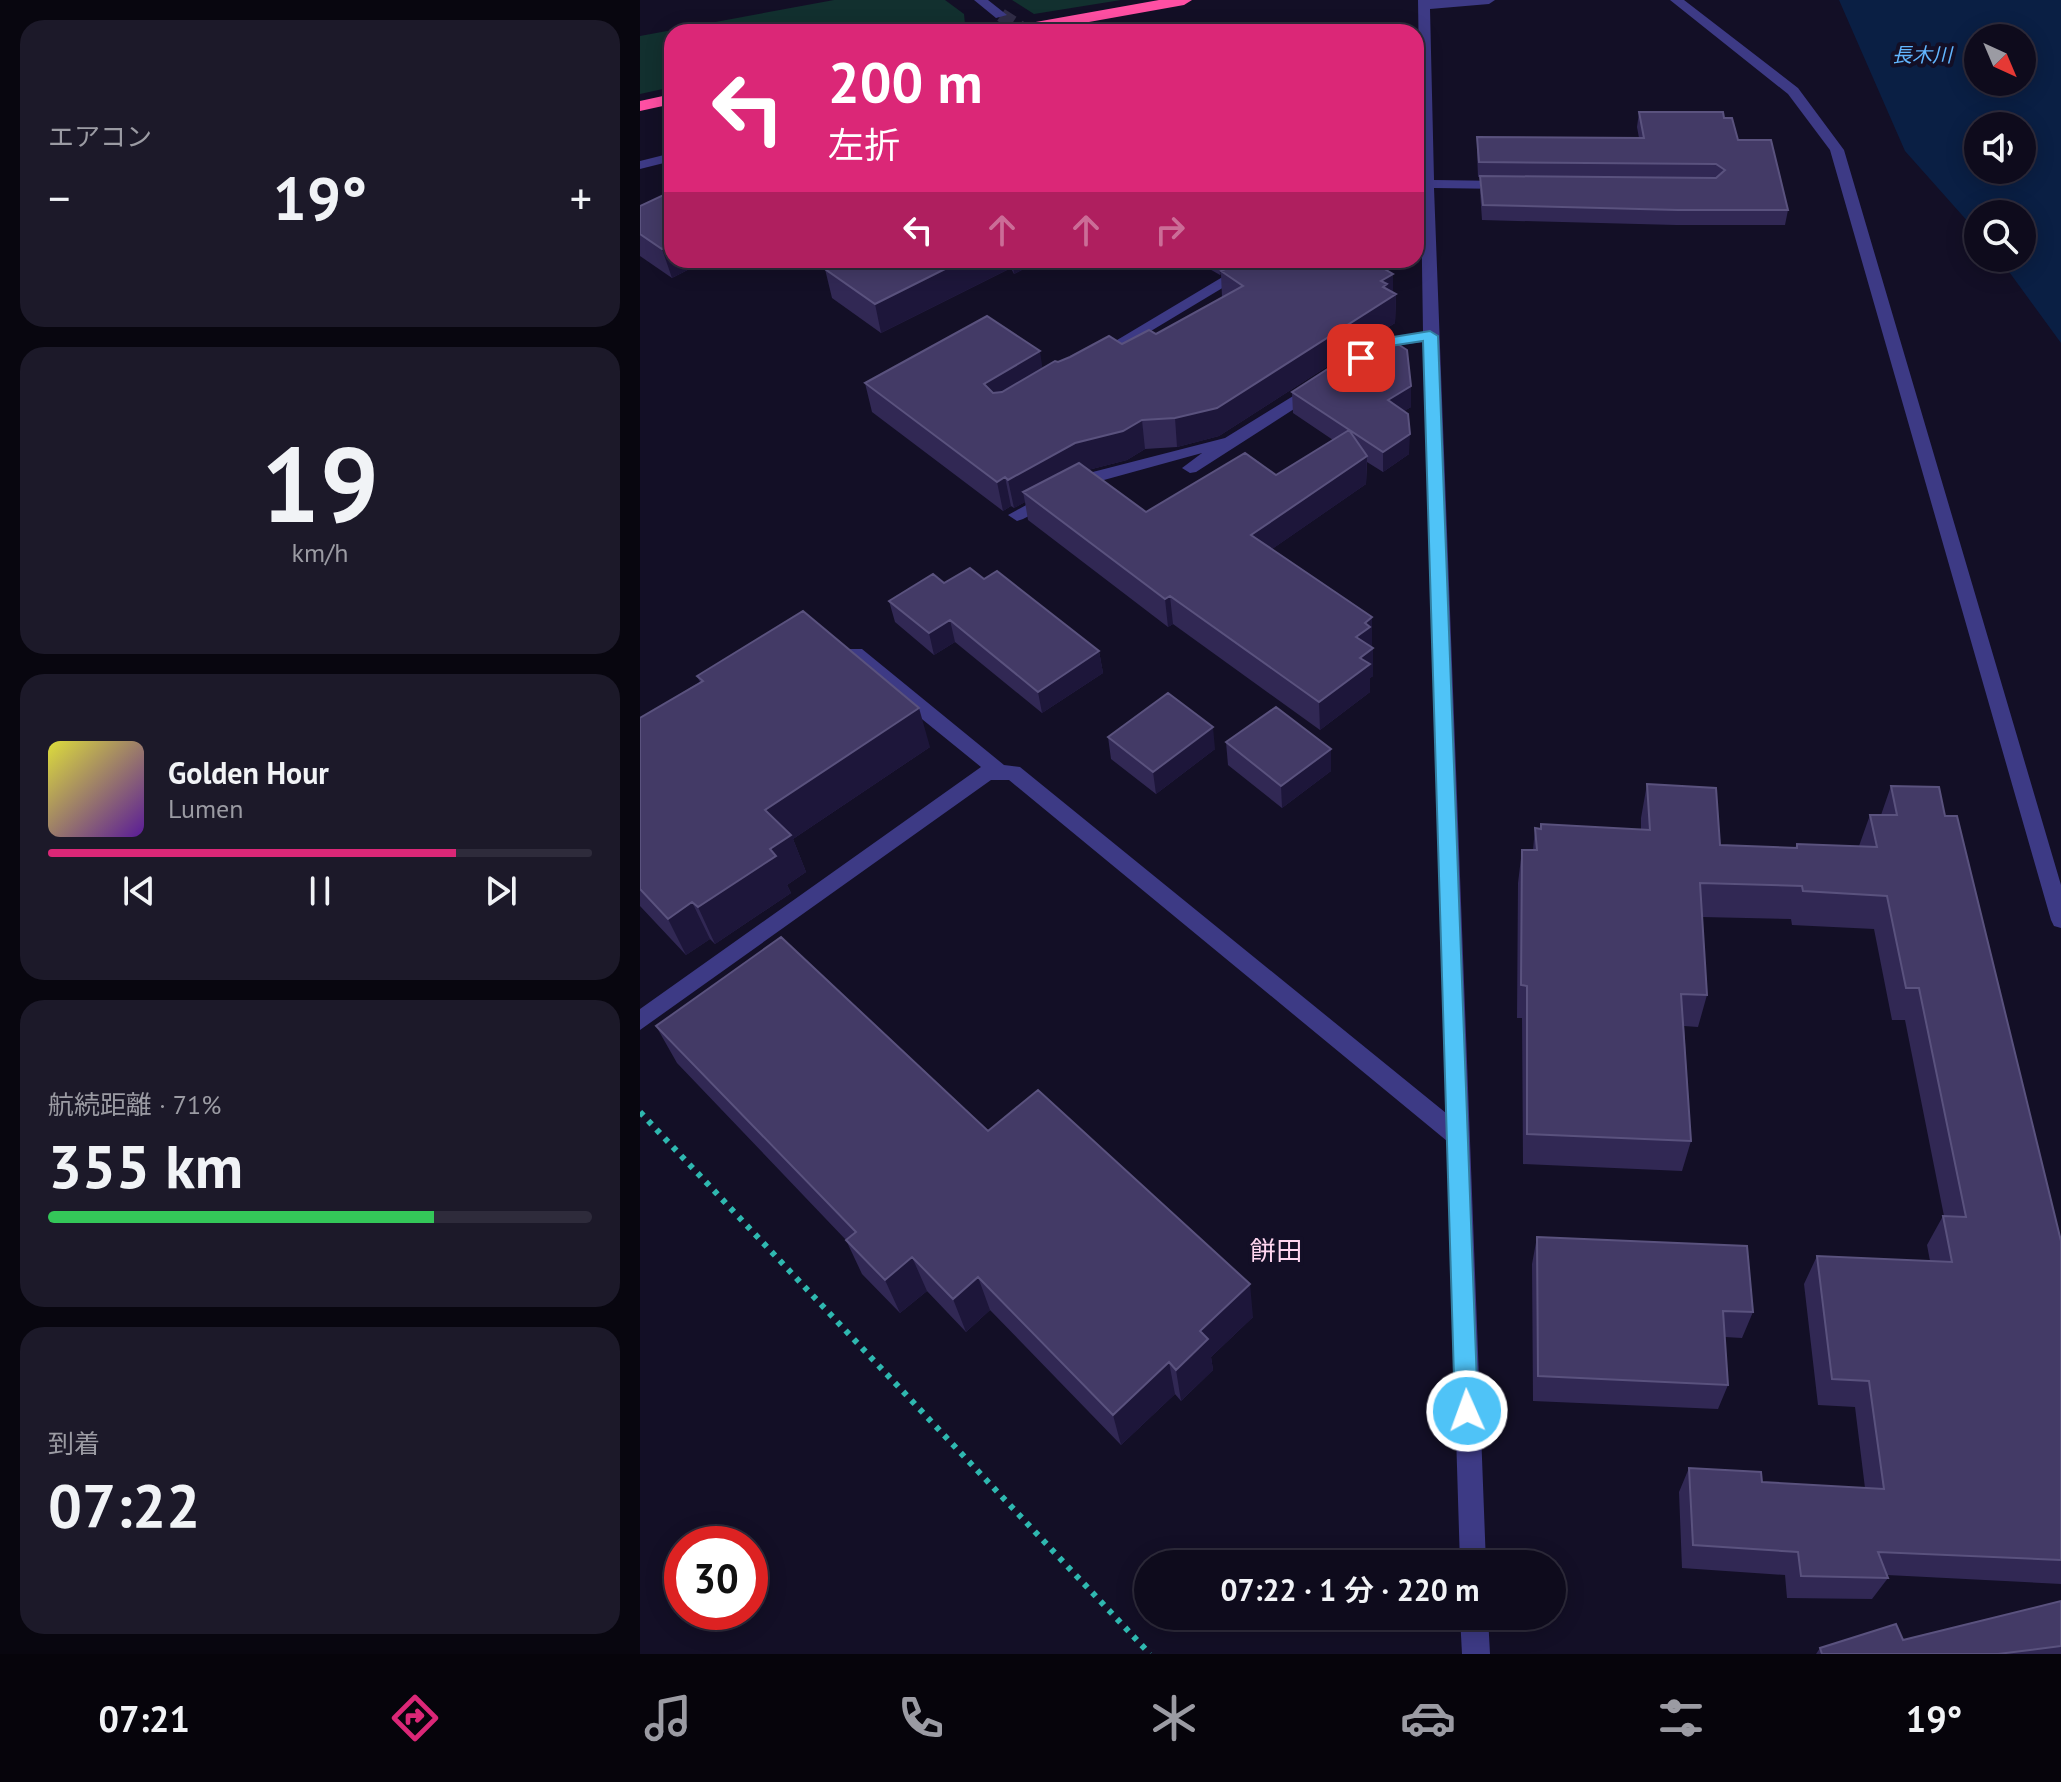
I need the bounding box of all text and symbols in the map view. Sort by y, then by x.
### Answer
north arrow [1964,24,2036,96]
map controls [1964,24,2036,272]
water label: 長木川 [1892,42,1954,68]
text: 200 m [828,46,983,118]
icon: left [696,56,800,160]
button: sound [1964,112,2036,184]
text: エアコン [48,120,152,153]
text: 左折 [828,121,900,168]
text: 19° [273,159,367,237]
text: − [48,169,70,226]
text: + [570,169,592,226]
button: search [1964,200,2036,272]
icon: left [896,208,940,252]
icon: ahead [980,208,1024,252]
icon: ahead [1064,208,1108,252]
icon: right [1148,208,1192,252]
pin [1327,324,1395,392]
icon: arrive [1339,336,1383,380]
text: 19 [261,416,379,551]
text: km/h [292,536,349,569]
text: Golden Hour [168,753,329,792]
text: Lumen [168,792,243,825]
icon: previous [117,869,161,913]
icon: pause [298,869,342,913]
icon: next [479,869,523,913]
text: 航続距離 · 71% [48,1088,221,1121]
text: 355 km [48,1127,243,1205]
district label: 餅田 [1250,1234,1302,1267]
position arrow [1425,1369,1509,1453]
text: 到着 [48,1427,100,1460]
text: 07:22 [48,1466,200,1544]
speed limit sign: 30 [664,1526,768,1630]
text: 07:22 · 1 分 · 220 m [1220,1570,1480,1609]
icon: directions [387,1690,443,1746]
icon: music [640,1690,696,1746]
icon: phone [893,1690,949,1746]
icon: climate [1146,1690,1202,1746]
icon: car [1400,1690,1456,1746]
icon: filters [1653,1690,1709,1746]
text: 07:21 [99,1695,190,1742]
text: 19° [1906,1695,1962,1742]

